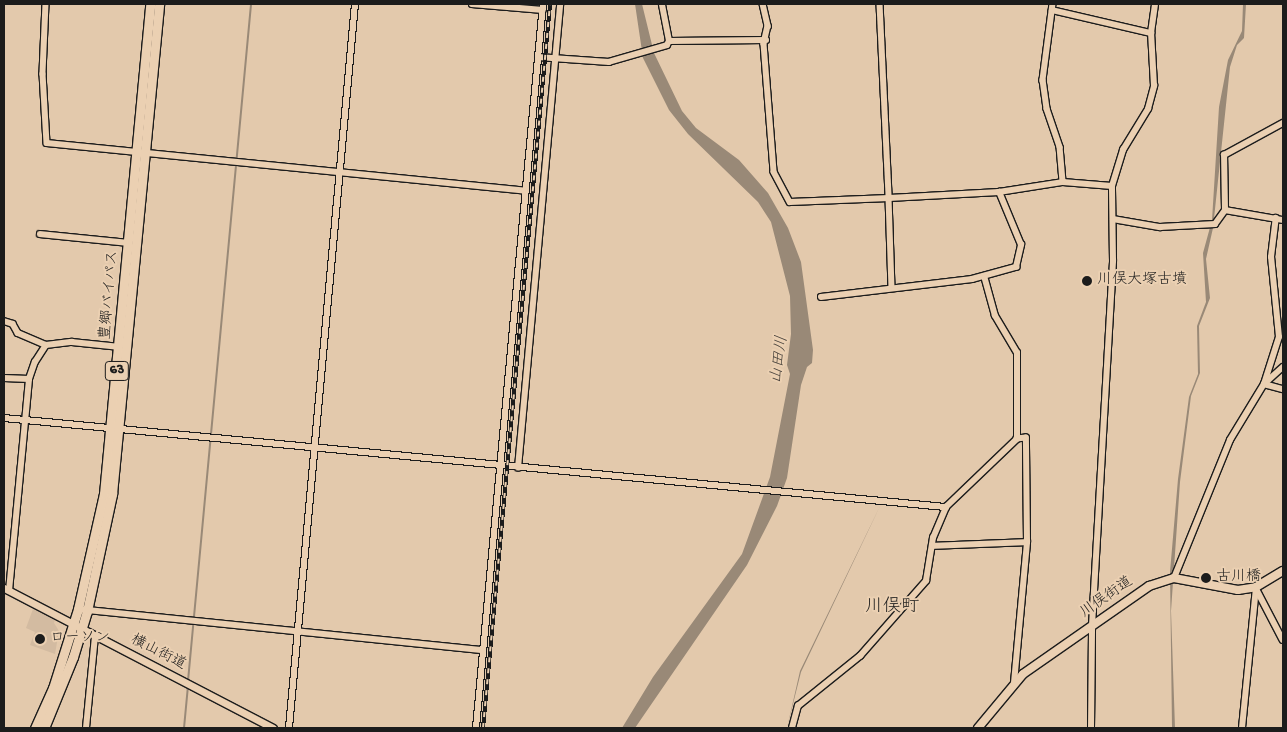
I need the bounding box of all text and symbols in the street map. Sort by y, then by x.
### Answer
street label: 豊郷バイパス [97,249,123,341]
place label: 川俣大塚古墳 [1097,272,1187,290]
marker: 川俣大塚古墳 [1081,275,1093,287]
water label: 山田川 [768,335,794,385]
road number: 63 [104,360,130,382]
place label: 古川橋 [1216,569,1261,587]
marker: 古川橋 [1200,572,1212,584]
street label: 川俣街道 [1077,573,1137,623]
district label: 川俣町 [865,597,919,619]
place label: ローソン [50,630,110,648]
street label: 横山街道 [127,631,189,675]
marker: ローソン [34,633,46,645]

